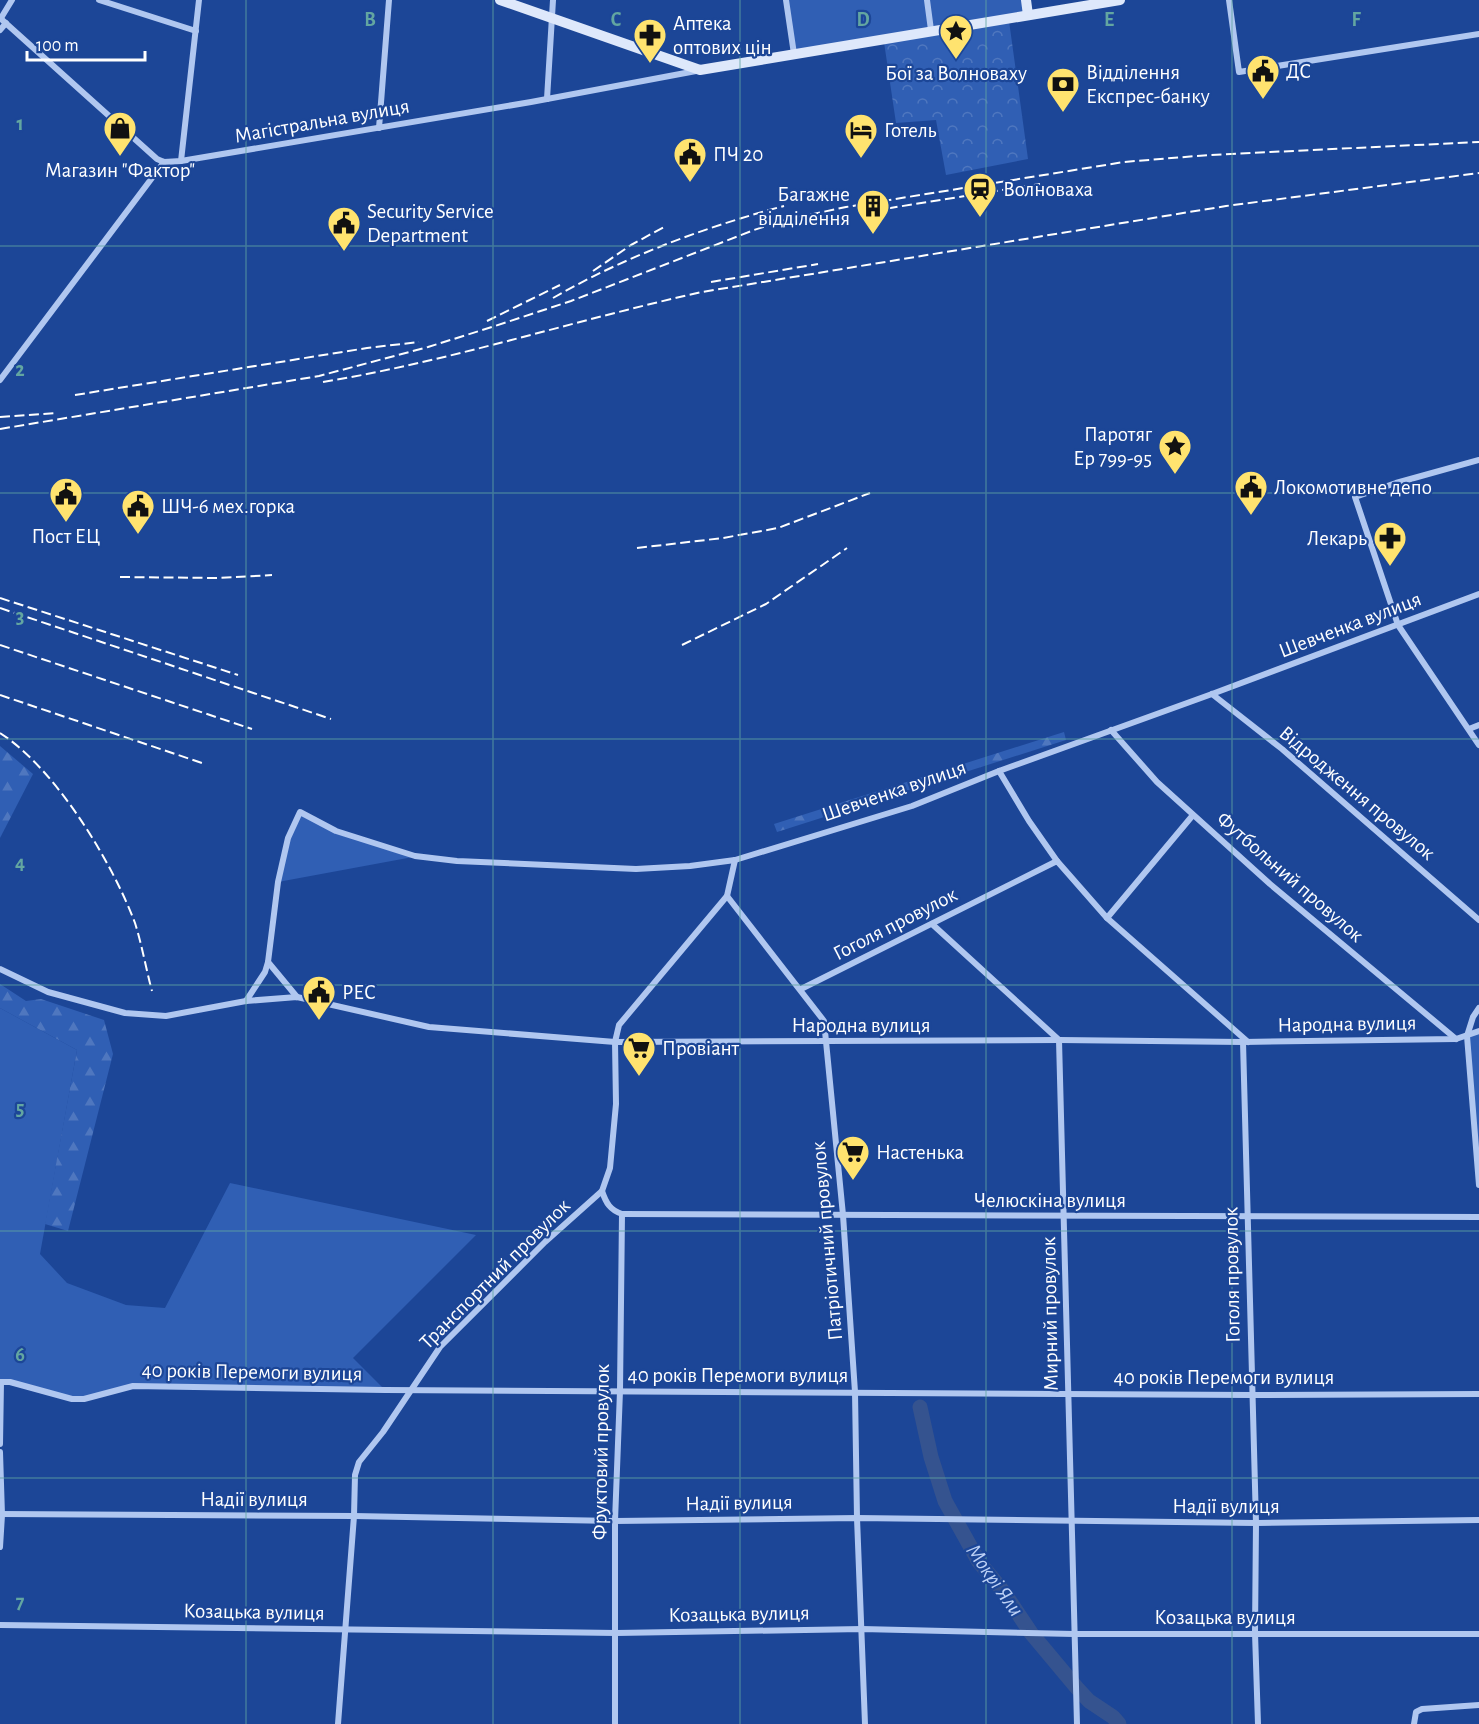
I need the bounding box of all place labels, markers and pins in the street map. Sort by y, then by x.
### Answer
place label: Аптека оптових цін [673,13,772,58]
place icon: Бої за Волноваху [938,13,974,60]
pharmacy icon: Аптека оптових цін [632,17,668,64]
public building icon: ДС [1245,53,1281,100]
place label: ДС [1286,61,1311,82]
place label: Відділення Експрес-банку [1086,62,1210,107]
place label: Бої за Волноваху [885,63,1027,84]
bank icon: Відділення Експрес-банку [1045,66,1081,113]
shop icon: Магазин "Фактор" [102,110,138,157]
hotel icon: Готель [843,112,879,159]
place label: Готель [884,120,937,141]
public building icon: ПЧ 20 [672,136,708,183]
place label: ПЧ 20 [713,144,763,165]
place label: Магазин "Фактор" [45,160,195,181]
station icon: Волноваха [962,171,998,218]
place label: Волноваха [1003,179,1094,200]
place label: Багажне відділення [758,184,850,229]
building icon: Багажне відділення [855,188,891,235]
place label: Security Service Department [367,201,494,246]
public building icon: Security Service Department [326,205,362,252]
place label: Паротяг Ер 799-95 [1073,424,1153,469]
place icon: Паротяг Ер 799-95 [1157,428,1193,475]
public building icon: Локомотивне депо [1233,469,1269,516]
public building icon: Пост ЕЦ [48,476,84,523]
place label: Локомотивне депо [1274,477,1432,498]
public building icon: ШЧ-6 мех.горка [120,488,156,535]
place label: ШЧ-6 мех.горка [161,496,295,517]
pharmacy icon: Лекарь [1372,520,1408,567]
place label: Пост ЕЦ [32,526,100,547]
place label: Лекарь [1307,528,1367,549]
public building icon: РЕС [301,974,337,1021]
place label: РЕС [342,982,376,1003]
supermarket icon: Провіант [621,1030,657,1077]
place label: Провіант [662,1038,740,1059]
supermarket icon: Настенька [835,1134,871,1181]
place label: Настенька [876,1142,964,1163]

